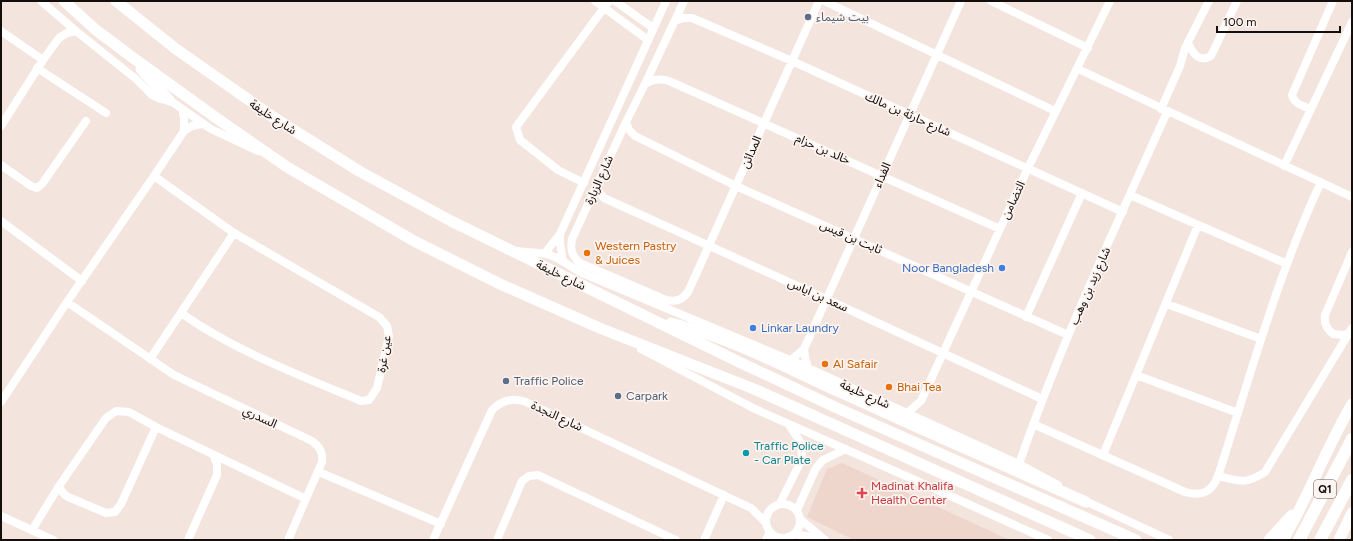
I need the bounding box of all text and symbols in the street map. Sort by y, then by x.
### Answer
scale bar [1217,8,1340,34]
place label: بيت شيماء [816,10,869,24]
marker: بيت شيماء [803,12,813,22]
text: 100 m [1223,15,1257,29]
street label: شارع حارثة بن مالك [862,89,953,141]
street label: شارع خليفة [246,97,299,139]
street label: خالد بن حزام [793,131,852,169]
street label: المدائن [738,133,764,170]
street label: شارع الزبارة [582,153,618,208]
street label: الفداء [870,160,894,190]
street label: التضامن [998,179,1028,221]
street label: ثابت بن قيس [818,217,885,257]
place label: Western Pastry & Juices [595,239,677,267]
street label: شارع زيد بن وهب [1067,245,1115,328]
marker: Western Pastry & Juices [582,248,592,258]
street label: شارع خليفة [533,257,588,295]
place label: Noor Bangladesh [902,261,994,275]
marker: Noor Bangladesh [997,263,1007,273]
street label: سعد بن اياس [786,276,850,315]
place label: Linkar Laundry [761,321,839,335]
marker: Linkar Laundry [748,323,758,333]
street label: عين غرة [374,334,394,374]
place label: Al Safair [833,357,878,371]
marker: Al Safair [820,359,830,369]
place label: Traffic Police [514,374,584,388]
marker: Traffic Police [501,376,511,386]
street label: شارع خليفة [837,377,892,413]
place label: Bhai Tea [897,380,941,394]
marker: Bhai Tea [884,382,894,392]
place label: Carpark [626,389,668,403]
marker: Carpark [613,391,623,401]
street label: شارع النجدة [528,398,585,436]
street label: السدري [240,403,279,434]
place label: Traffic Police - Car Plate [754,439,824,467]
marker: Traffic Police - Car Plate [741,448,751,458]
place label: Madinat Khalifa Health Center [871,479,953,507]
road number: Q1 [1314,480,1336,498]
marker: Madinat Khalifa Health Center [856,487,868,499]

